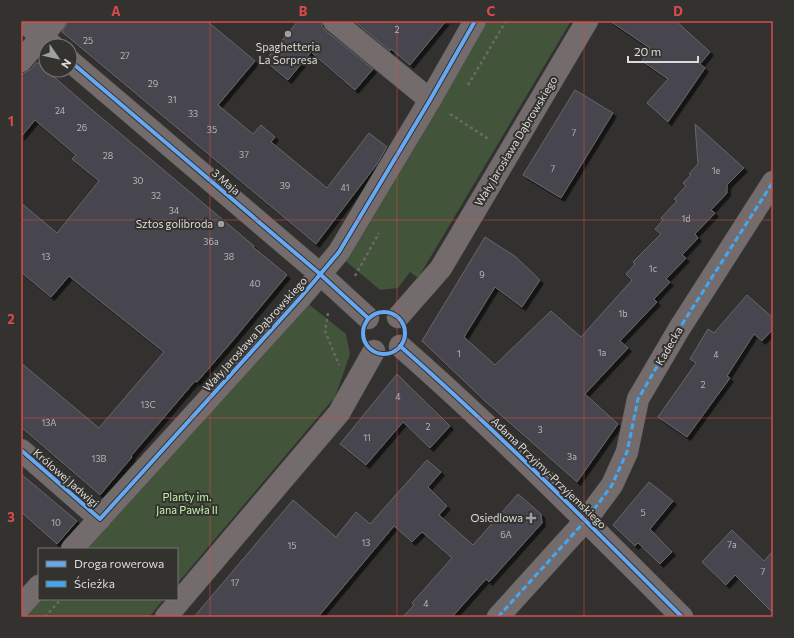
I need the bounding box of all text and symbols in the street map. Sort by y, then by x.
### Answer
text: A [111,3,121,19]
text: B [299,3,308,19]
text: C [487,3,496,19]
text: D [673,3,683,19]
house number: 2 [395,24,400,35]
marker: Spaghetteria La Sorpresa [283,29,293,39]
house number: 25 [83,35,93,46]
north arrow [38,38,78,78]
scale bar [628,38,698,64]
place label: Spaghetteria La Sorpresa [256,40,320,66]
text: 20 m [634,44,661,58]
house number: 27 [120,50,130,61]
text: N [59,57,74,71]
street label: Wały Jarosława Dąbrowskiego [472,73,561,209]
house number: 29 [148,78,158,89]
house number: 31 [168,94,176,105]
house number: 24 [55,105,66,116]
house number: 33 [188,108,198,119]
text: 1 [8,113,14,129]
house number: 26 [77,122,87,133]
house number: 35 [207,124,217,135]
house number: 7 [572,127,577,138]
house number: 37 [239,149,249,160]
house number: 28 [103,150,113,161]
house number: 7 [551,163,556,174]
house number: 1e [712,165,721,176]
street label: 3 Maja [210,166,243,197]
house number: 30 [132,175,144,186]
house number: 39 [280,180,290,191]
house number: 41 [341,182,349,193]
house number: 32 [151,190,161,201]
house number: 34 [169,205,180,216]
house number: 1d [681,213,691,224]
place label: Sztos golibroda [136,217,213,230]
marker: Sztos golibroda [216,219,226,229]
house number: 36a [203,236,219,247]
house number: 13 [42,251,50,262]
house number: 38 [224,251,234,262]
house number: 1c [649,263,658,274]
house number: 9 [479,269,485,280]
street label: Wały Jarosława Dąbrowskiego [200,274,310,394]
house number: 40 [249,278,261,289]
house number: 1b [618,308,628,319]
text: 2 [7,311,15,327]
street label: Kadecka [652,324,685,367]
house number: 1a [598,347,607,358]
house number: 1 [457,348,461,359]
house number: 4 [713,349,719,360]
house number: 2 [701,379,706,390]
house number: 4 [395,391,401,402]
house number: 13C [140,399,156,410]
street label: Adama Przyjmy-Przyjemskiego [489,414,610,531]
house number: 13A [42,417,57,428]
house number: 2 [426,421,431,432]
house number: 3 [537,424,543,435]
house number: 11 [363,432,371,443]
street label: Królowej Jadwigi [30,446,102,510]
house number: 3a [567,451,577,462]
house number: 13B [92,453,107,464]
park label: Planty im. Jana Pawła II [156,490,218,517]
house number: 5 [640,507,646,518]
text: 3 [7,509,15,525]
place label: Osiedlowa [470,511,523,524]
marker: Osiedlowa [526,513,536,523]
house number: 10 [51,517,61,528]
house number: 6A [500,529,512,540]
house number: 13 [362,537,370,548]
house number: 7a [727,539,737,550]
house number: 15 [287,540,297,551]
legend [38,548,178,600]
text: Droga rowerowa [74,556,164,570]
house number: 7 [761,566,766,577]
text: Ścieżka [74,576,115,590]
house number: 17 [231,577,240,588]
house number: 4 [423,598,429,609]

